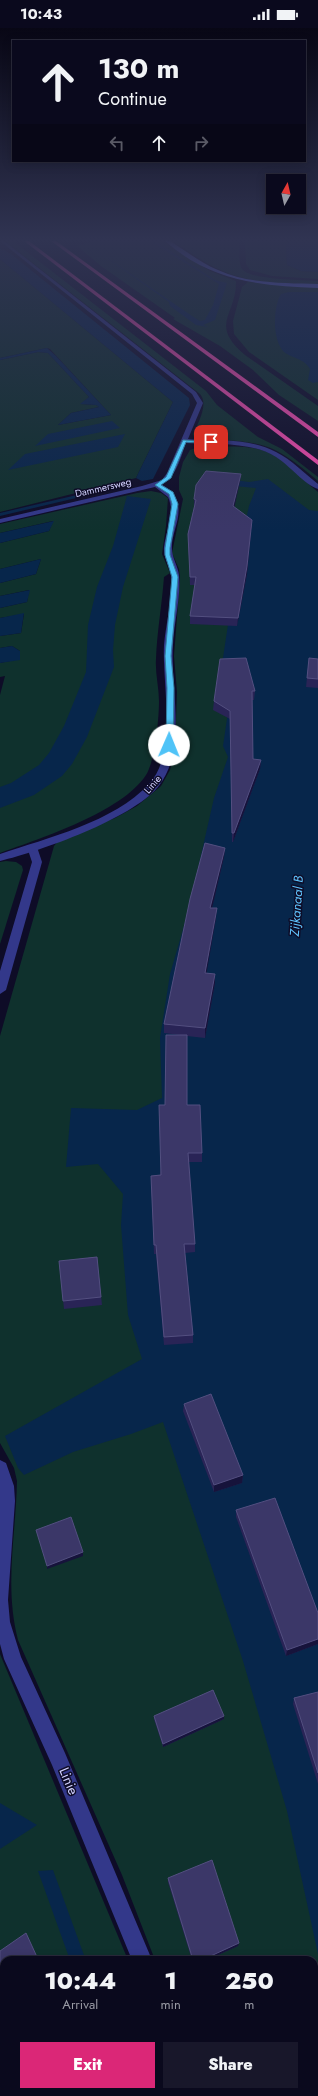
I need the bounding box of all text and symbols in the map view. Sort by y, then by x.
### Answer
text: 10:43 [20,3,62,25]
text: 130 m [98,48,180,89]
icon: ahead [32,56,84,108]
text: Continue [98,86,167,112]
icon: left [106,132,128,154]
icon: ahead [148,132,170,154]
icon: right [190,132,212,154]
north arrow [266,174,306,214]
map controls [266,174,306,214]
pin [194,425,228,459]
icon: arrive [200,431,222,453]
street label: Dammersweg [74,474,133,501]
position arrow [148,724,190,766]
street label: Linie [140,772,165,797]
water label: Zijkanaal B [285,875,308,938]
street label: Linie [54,1764,84,1798]
text: 10:44 [44,1963,116,1998]
text: 1 [164,1963,177,1998]
text: 250 [225,1963,274,1998]
text: Arrival [62,1995,98,2014]
text: min [160,1995,181,2014]
text: m [244,1995,254,2014]
button: Exit [20,2042,155,2088]
button: Share [163,2042,298,2088]

